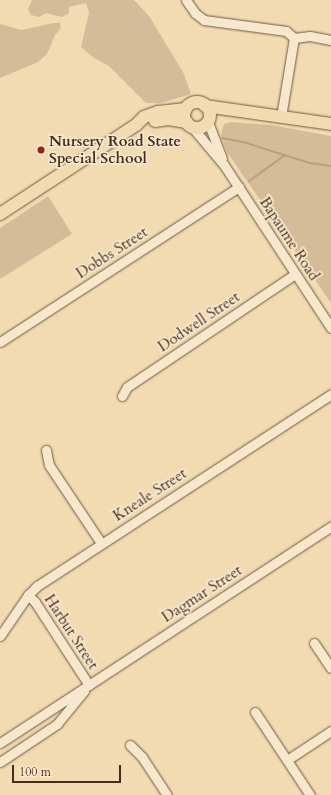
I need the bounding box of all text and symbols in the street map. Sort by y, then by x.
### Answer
place label: Nursery Road State Special School [49,132,181,167]
marker: Nursery Road State Special School [36,145,46,155]
street label: Bapaume Road [255,194,323,284]
street label: Dobbs Street [73,223,151,283]
street label: Dodwell Street [155,288,243,356]
street label: Kneale Street [110,465,190,525]
street label: Dagmar Street [159,561,245,627]
street label: Harbut Street [40,591,102,673]
scale bar [14,757,123,783]
text: 100 m [19,764,51,780]

